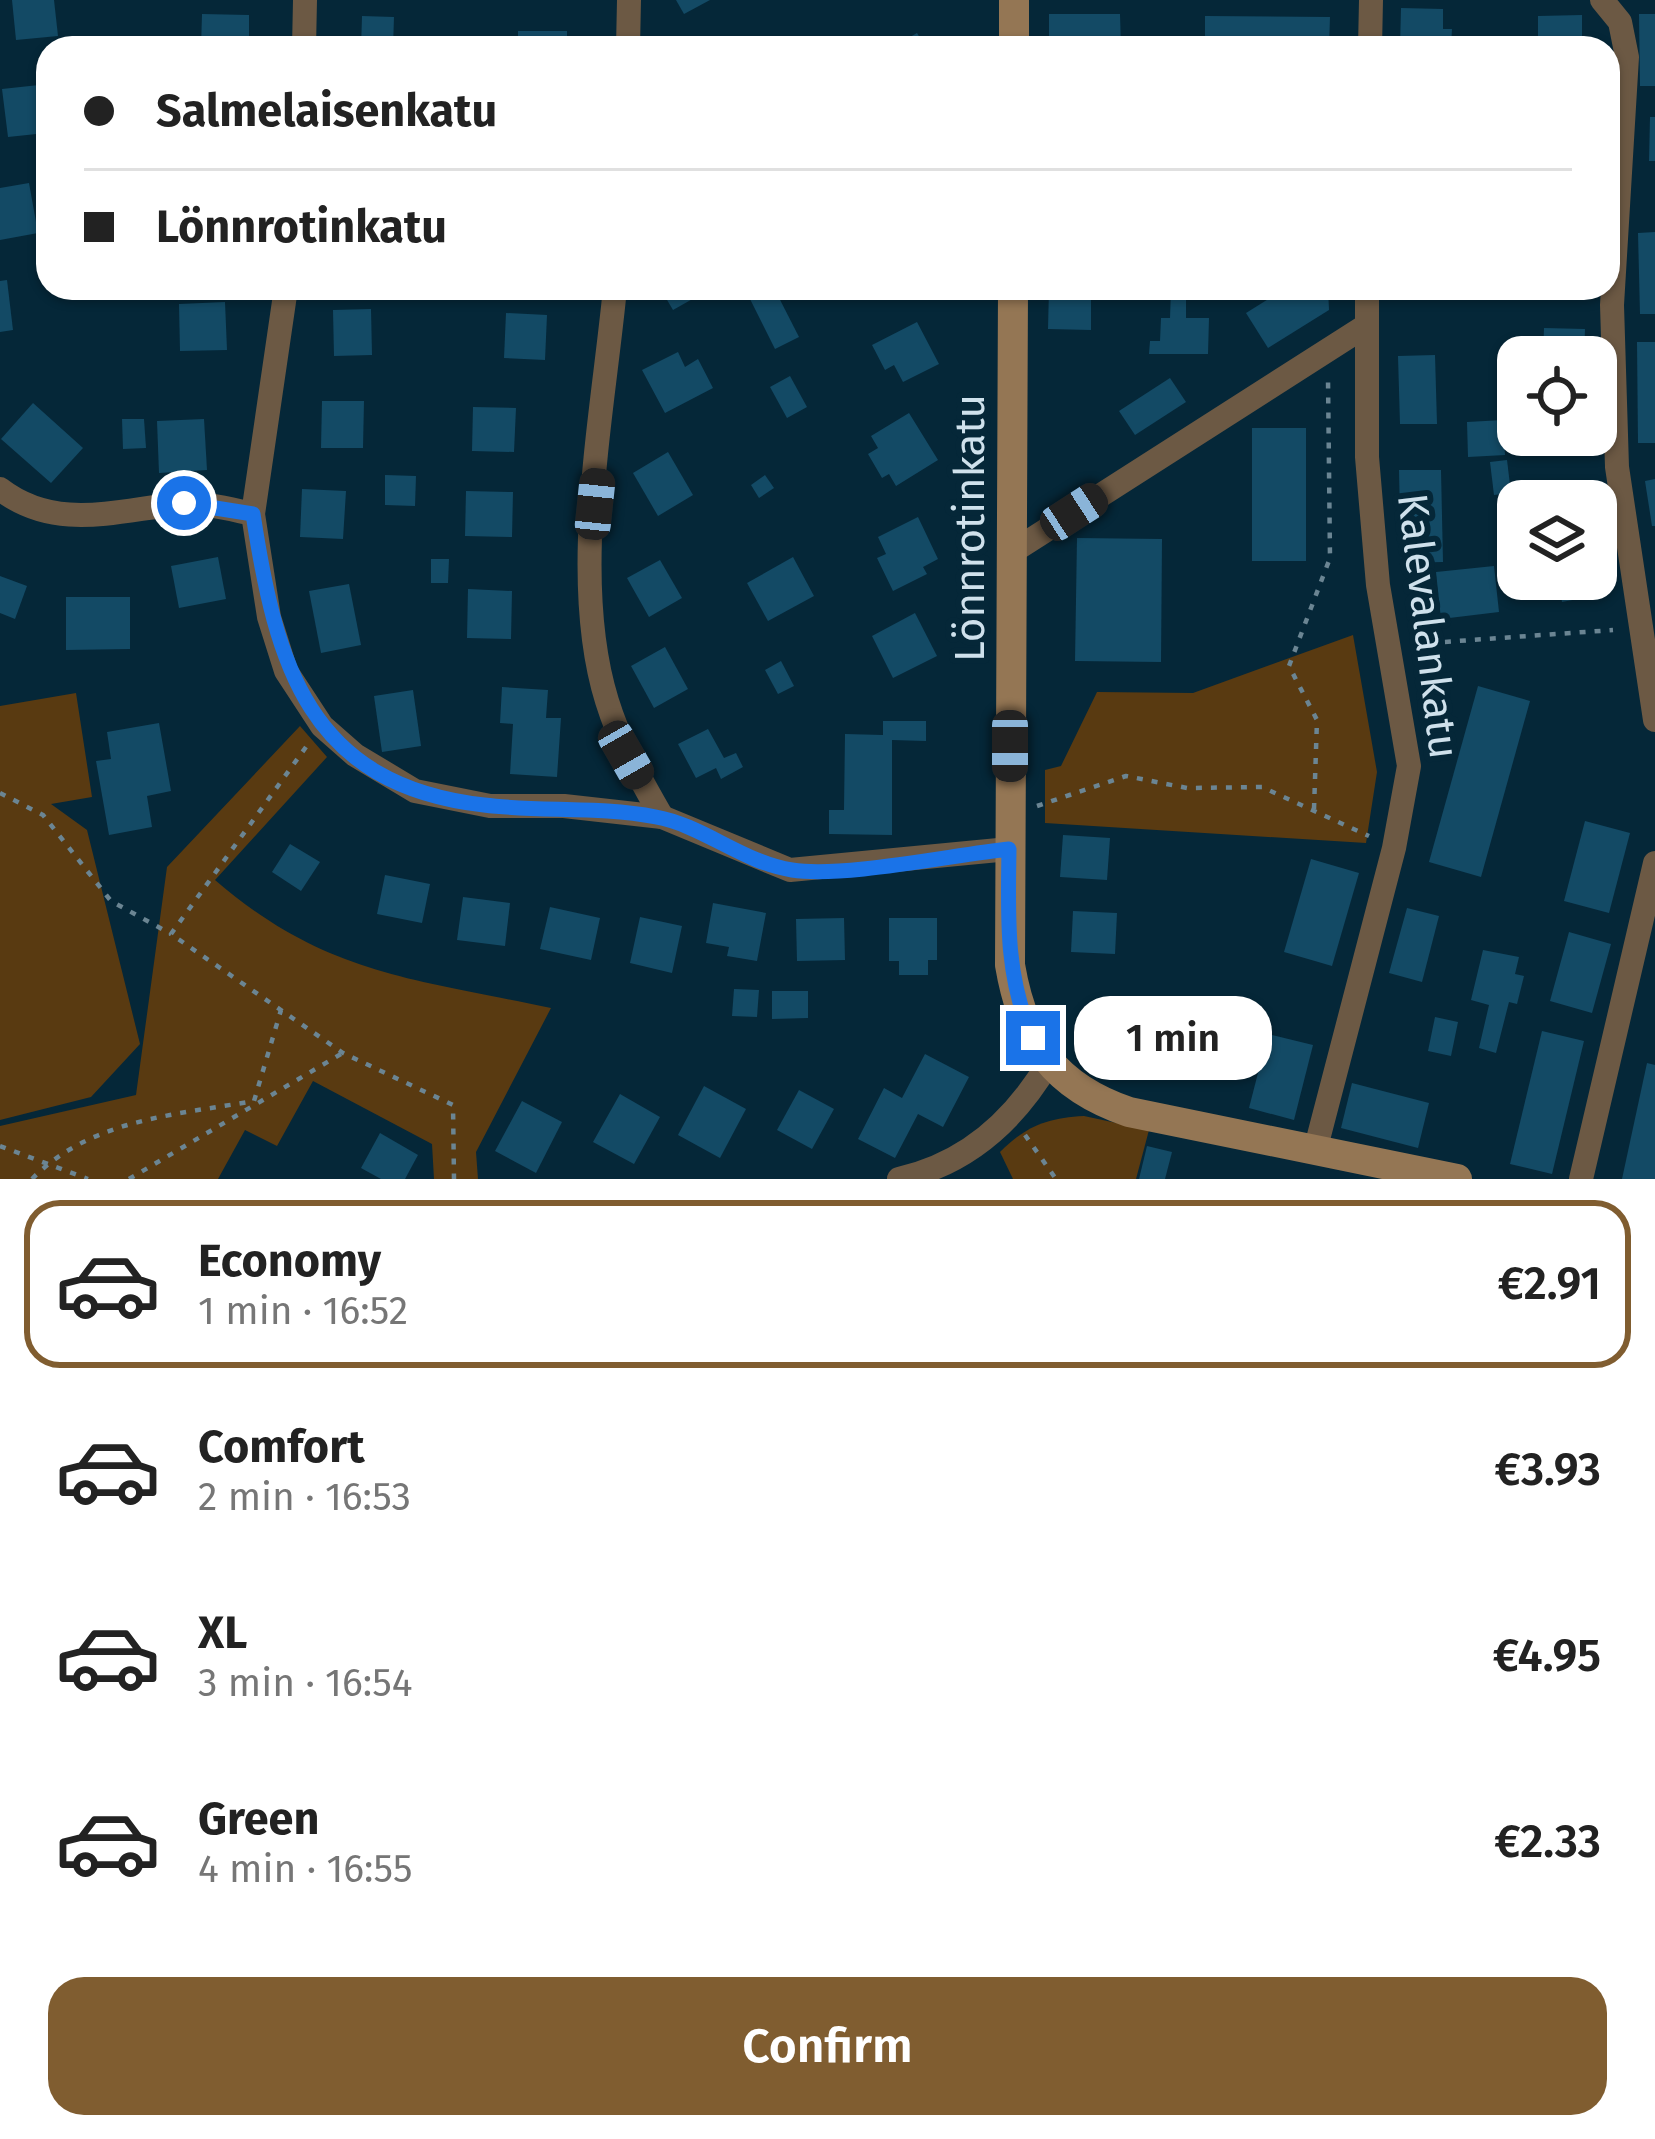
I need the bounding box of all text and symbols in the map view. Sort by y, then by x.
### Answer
text: Salmelaisenkatu [156,84,497,138]
text: Lönnrotinkatu [156,200,447,254]
map controls [1497,336,1617,600]
button: locate [1497,336,1617,456]
street label: Lönnrotinkatu [945,394,995,662]
car [573,466,617,542]
route start [157,476,211,530]
car [1034,477,1114,547]
button: layers [1497,480,1617,600]
street label: Kalevalankatu [1387,491,1469,762]
car [992,710,1028,782]
car [592,715,660,795]
callout: 1 min [1075,996,1273,1080]
route end [1006,1011,1060,1065]
text: 1 min [1126,1015,1220,1061]
icon: car [54,1230,162,1338]
text: Economy [198,1234,381,1288]
text: €2.91 [1498,1257,1601,1311]
text: 1 min · 16:52 [198,1288,408,1334]
icon: car [54,1416,162,1524]
text: Comfort [198,1420,365,1474]
text: €3.93 [1495,1443,1601,1497]
text: 2 min · 16:53 [198,1474,411,1520]
icon: car [54,1602,162,1710]
text: XL [198,1606,247,1660]
text: €4.95 [1493,1629,1601,1683]
text: 3 min · 16:54 [198,1660,413,1706]
icon: car [54,1788,162,1896]
text: Green [198,1792,319,1846]
text: €2.33 [1494,1815,1601,1869]
text: 4 min · 16:55 [198,1846,412,1892]
button: Confirm [48,1977,1607,2115]

